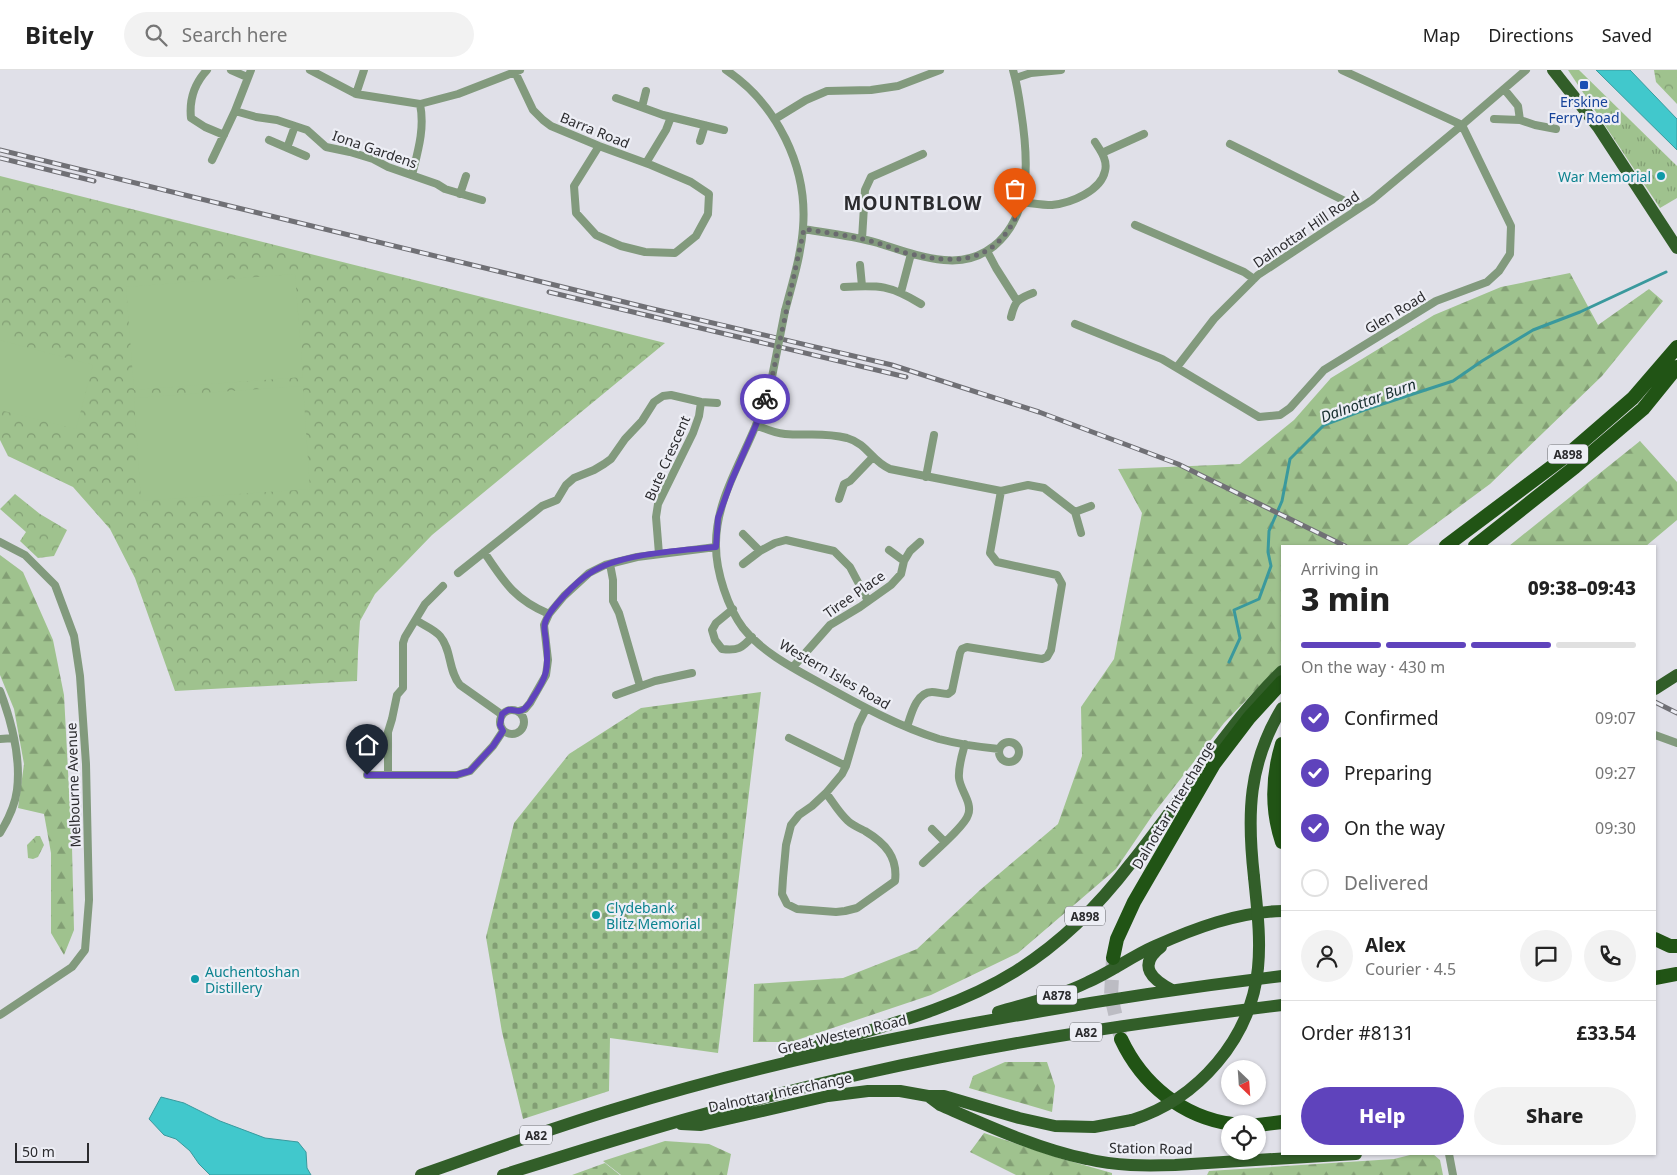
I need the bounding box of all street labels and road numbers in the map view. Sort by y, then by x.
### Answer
street label: Barra Road [557,107,633,153]
street label: Iona Gardens [330,126,420,173]
street label: Dalnottar Hill Road [1249,186,1363,272]
street label: Glen Road [1361,286,1429,338]
street label: Bute Crescent [640,412,694,504]
road number: A898 [1548,444,1588,464]
street label: Tiree Place [820,566,889,622]
street label: Western Isles Road [776,634,894,714]
street label: Melbourne Avenue [61,722,85,848]
street label: Dalnottar Interchange [1127,737,1219,873]
road number: A898 [1065,906,1105,926]
road number: A878 [1037,986,1077,1004]
street label: Great Western Road [775,1010,909,1058]
road number: A82 [1070,1022,1102,1042]
street label: Dalnottar Interchange [706,1067,854,1117]
road number: A82 [520,1126,552,1144]
street label: Station Road [1109,1138,1193,1158]

